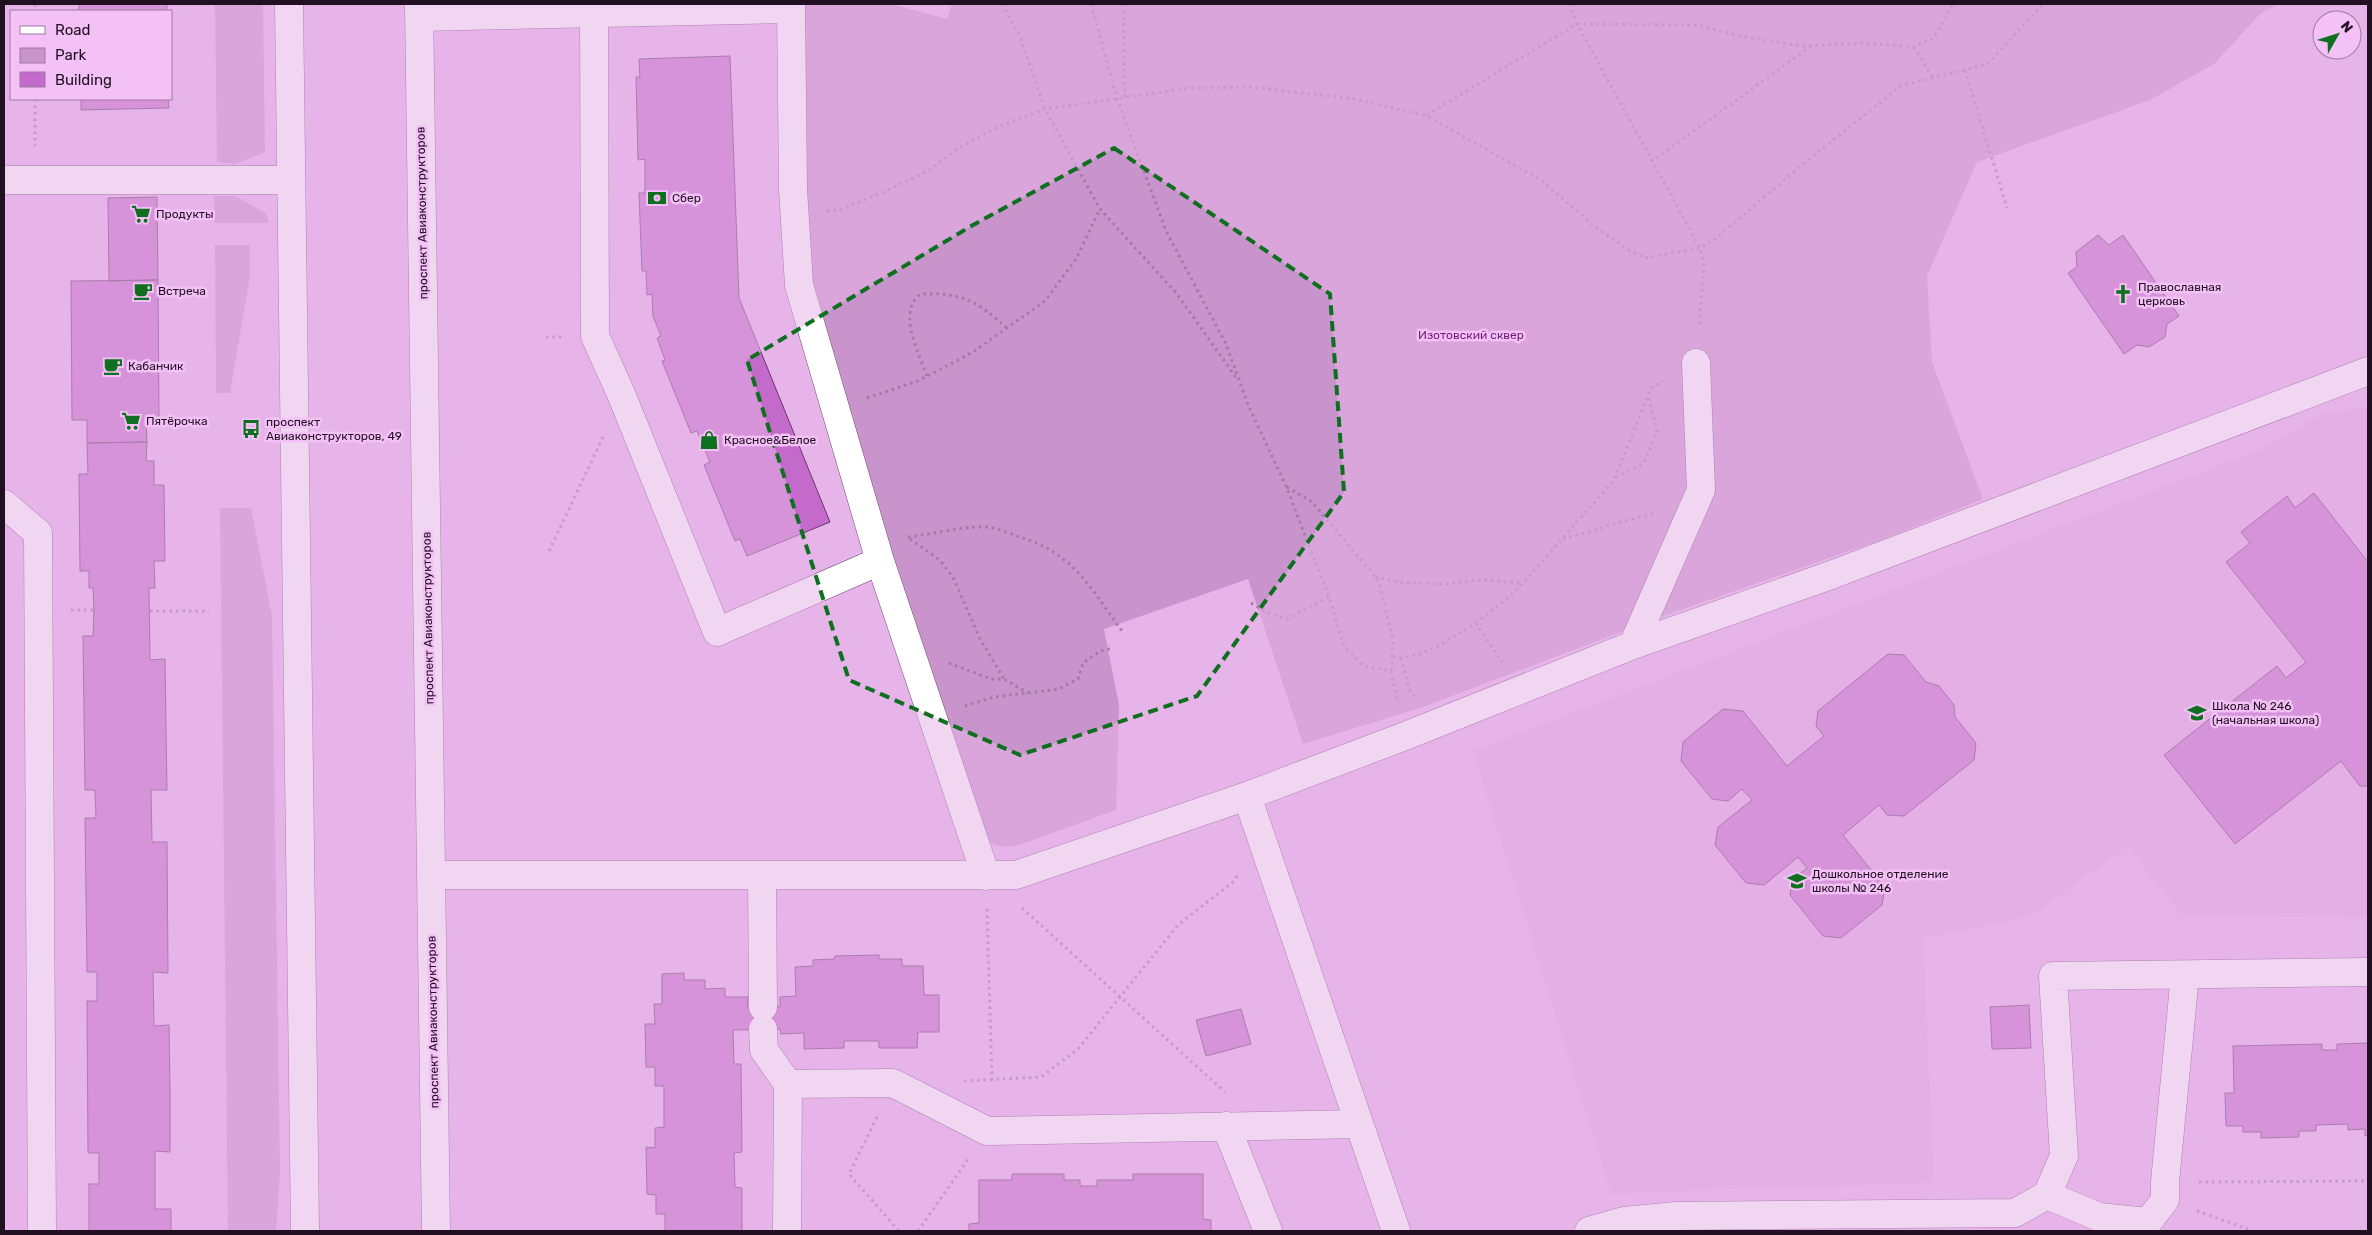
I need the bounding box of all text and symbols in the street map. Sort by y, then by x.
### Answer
legend [10,10,172,100]
north arrow [2312,10,2362,60]
text: N [2337,18,2356,36]
text: Road [55,21,91,39]
text: Park [55,46,86,64]
text: Building [55,71,112,89]
street label: проспект Авиаконструкторов [413,126,431,299]
bank icon: Сбер [646,187,668,209]
place label: Сбер [672,191,701,205]
supermarket icon: Продукты [130,203,152,225]
place label: Продукты [156,207,213,221]
cafe icon: Встреча [132,280,154,302]
place label: Православная церковь [2138,280,2221,308]
church icon: Православная церковь [2112,283,2134,305]
place label: Встреча [158,284,206,298]
park label: Изотовский сквер [1418,328,1524,342]
cafe icon: Кабанчик [102,355,124,377]
place label: Кабанчик [128,359,184,373]
supermarket icon: Пятёрочка [120,410,142,432]
place label: Пятёрочка [146,414,208,428]
place label: проспект Авиаконструкторов, 49 [266,415,402,443]
bus stop icon: проспект Авиаконструкторов, 49 [240,418,262,440]
shop icon: Красное&Белое [698,429,720,451]
place label: Красное&Белое [724,433,817,447]
street label: проспект Авиаконструкторов [419,531,437,704]
place label: Школа № 246 (начальная школа) [2212,699,2319,727]
school or university icon: Школа № 246 (начальная школа) [2186,702,2208,724]
place label: Дошкольное отделение школы № 246 [1812,867,1949,895]
school or university icon: Дошкольное отделение школы № 246 [1786,870,1808,892]
street label: проспект Авиаконструкторов [424,935,442,1108]

